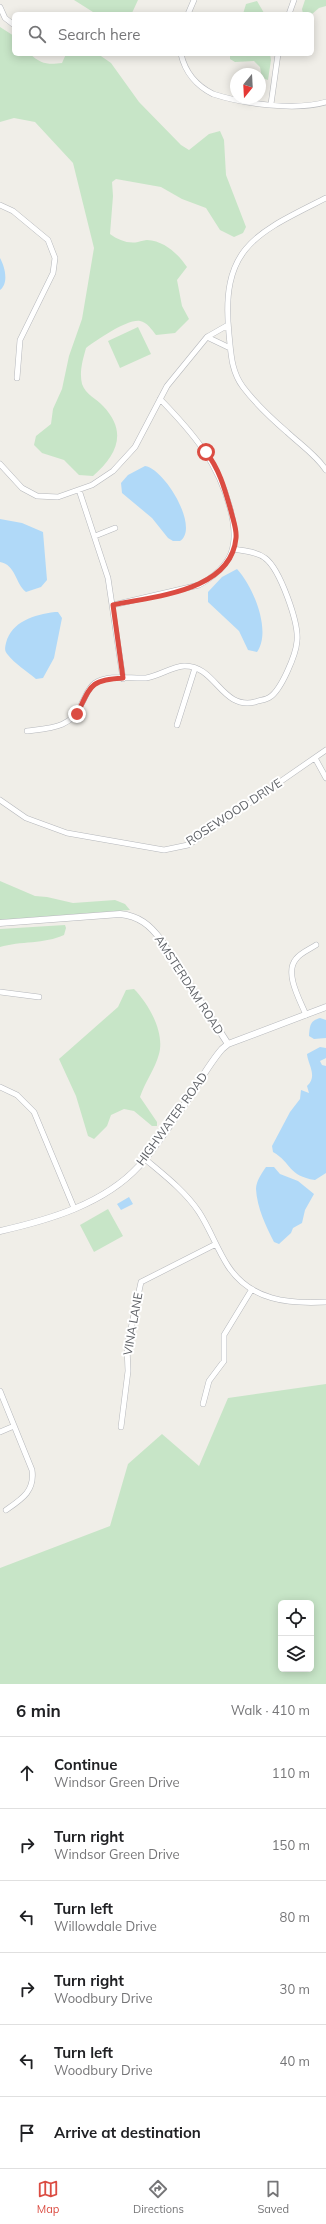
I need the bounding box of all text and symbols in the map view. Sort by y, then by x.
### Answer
search box [12,12,314,56]
icon: search [26,23,48,45]
text: Search here [58,25,140,44]
north arrow [230,68,266,104]
route start [197,443,215,461]
route end [68,705,86,723]
street label: ROSEWOOD DRIVE [183,775,285,848]
street label: AMSTERDAM ROAD [152,932,227,1037]
street label: HIGHWATER ROAD [133,1069,211,1168]
street label: VINA LANE [120,1291,145,1357]
map controls [278,1600,314,1672]
button: locate [278,1600,314,1636]
button: layers [278,1636,314,1672]
text: 6 min [16,1700,61,1721]
text: Walk · 410 m [231,1702,310,1718]
text: Continue [54,1755,117,1774]
icon: ahead [16,1762,38,1784]
text: 110 m [272,1765,310,1781]
text: Windsor Green Drive [54,1774,180,1790]
text: Turn right [54,1827,124,1846]
icon: right [16,1834,38,1856]
text: 150 m [272,1837,310,1853]
text: Windsor Green Drive [54,1846,180,1862]
text: Turn left [54,1899,113,1918]
icon: left [16,1906,38,1928]
text: 80 m [280,1909,310,1925]
text: Willowdale Drive [54,1918,157,1934]
text: Turn right [54,1971,124,1990]
icon: right [16,1978,38,2000]
text: 30 m [280,1981,310,1997]
text: Woodbury Drive [54,1990,152,2006]
text: Turn left [54,2043,113,2062]
icon: left [16,2050,38,2072]
text: 40 m [280,2053,310,2069]
text: Woodbury Drive [54,2062,152,2078]
icon: arrive [16,2122,38,2144]
text: Arrive at destination [54,2123,201,2142]
tab: Map [37,2178,59,2216]
tab: Directions [133,2178,184,2216]
tab: Saved [257,2178,289,2216]

